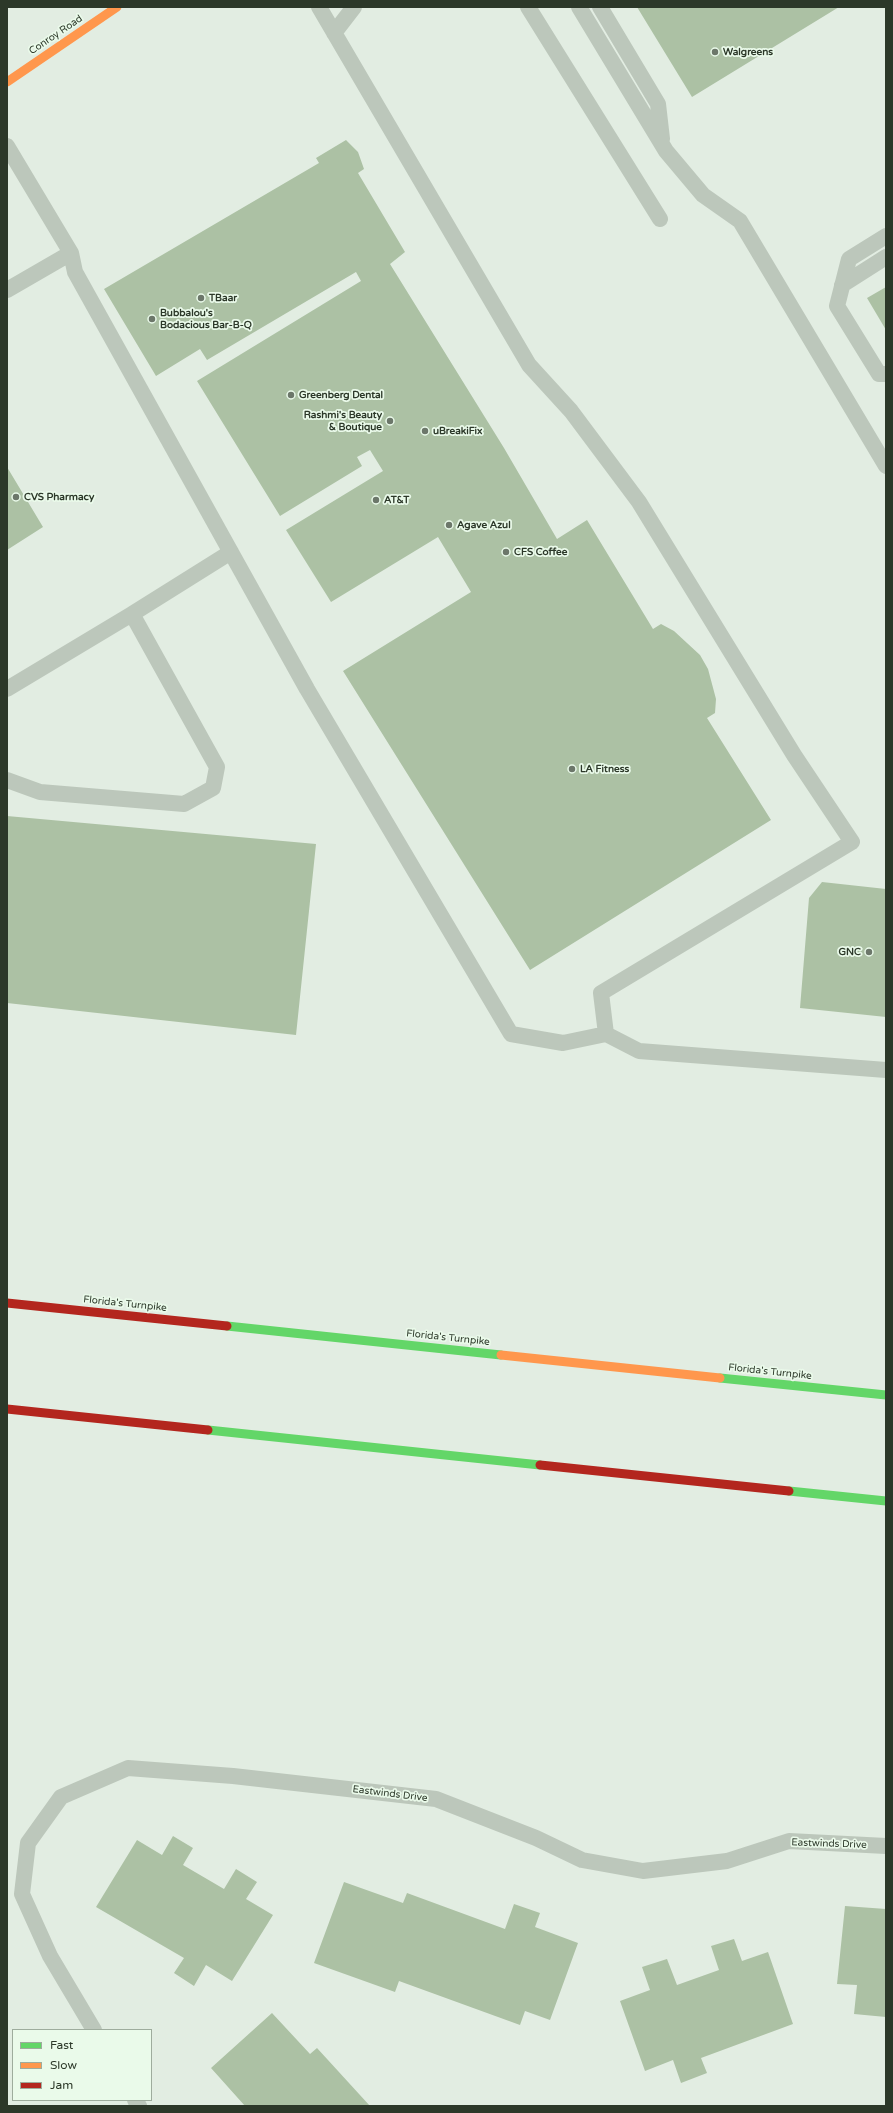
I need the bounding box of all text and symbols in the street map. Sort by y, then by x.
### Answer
street label: Conroy Road [27,13,85,57]
place label: Walgreens [723,46,773,58]
marker: Walgreens [710,47,720,57]
place label: TBaar [209,292,237,304]
marker: TBaar [196,293,206,303]
place label: Bubbalou's Bodacious Bar-B-Q [160,307,252,330]
marker: Bubbalou's Bodacious Bar-B-Q [147,314,157,324]
place label: Greenberg Dental [299,389,383,401]
marker: Greenberg Dental [286,390,296,400]
place label: Rashmi's Beauty & Boutique [304,409,382,432]
marker: Rashmi's Beauty & Boutique [385,416,395,426]
place label: uBreakiFix [433,425,483,437]
marker: uBreakiFix [420,426,430,436]
place label: CVS Pharmacy [24,491,94,503]
marker: CVS Pharmacy [11,492,21,502]
place label: AT&T [384,494,409,506]
marker: AT&T [371,495,381,505]
place label: Agave Azul [457,519,511,531]
marker: Agave Azul [444,520,454,530]
place label: CFS Coffee [514,546,567,558]
marker: CFS Coffee [501,547,511,557]
place label: LA Fitness [580,763,629,775]
marker: LA Fitness [567,764,577,774]
place label: GNC [838,946,861,958]
marker: GNC [864,947,874,957]
street label: Florida's Turnpike [83,1294,167,1314]
street label: Florida's Turnpike [406,1328,490,1348]
street label: Florida's Turnpike [728,1362,812,1382]
street label: Eastwinds Drive [352,1783,428,1805]
street label: Eastwinds Drive [791,1837,867,1851]
legend [12,2029,152,2101]
text: Fast [50,2038,73,2052]
text: Slow [50,2058,77,2072]
text: Jam [50,2078,73,2092]

